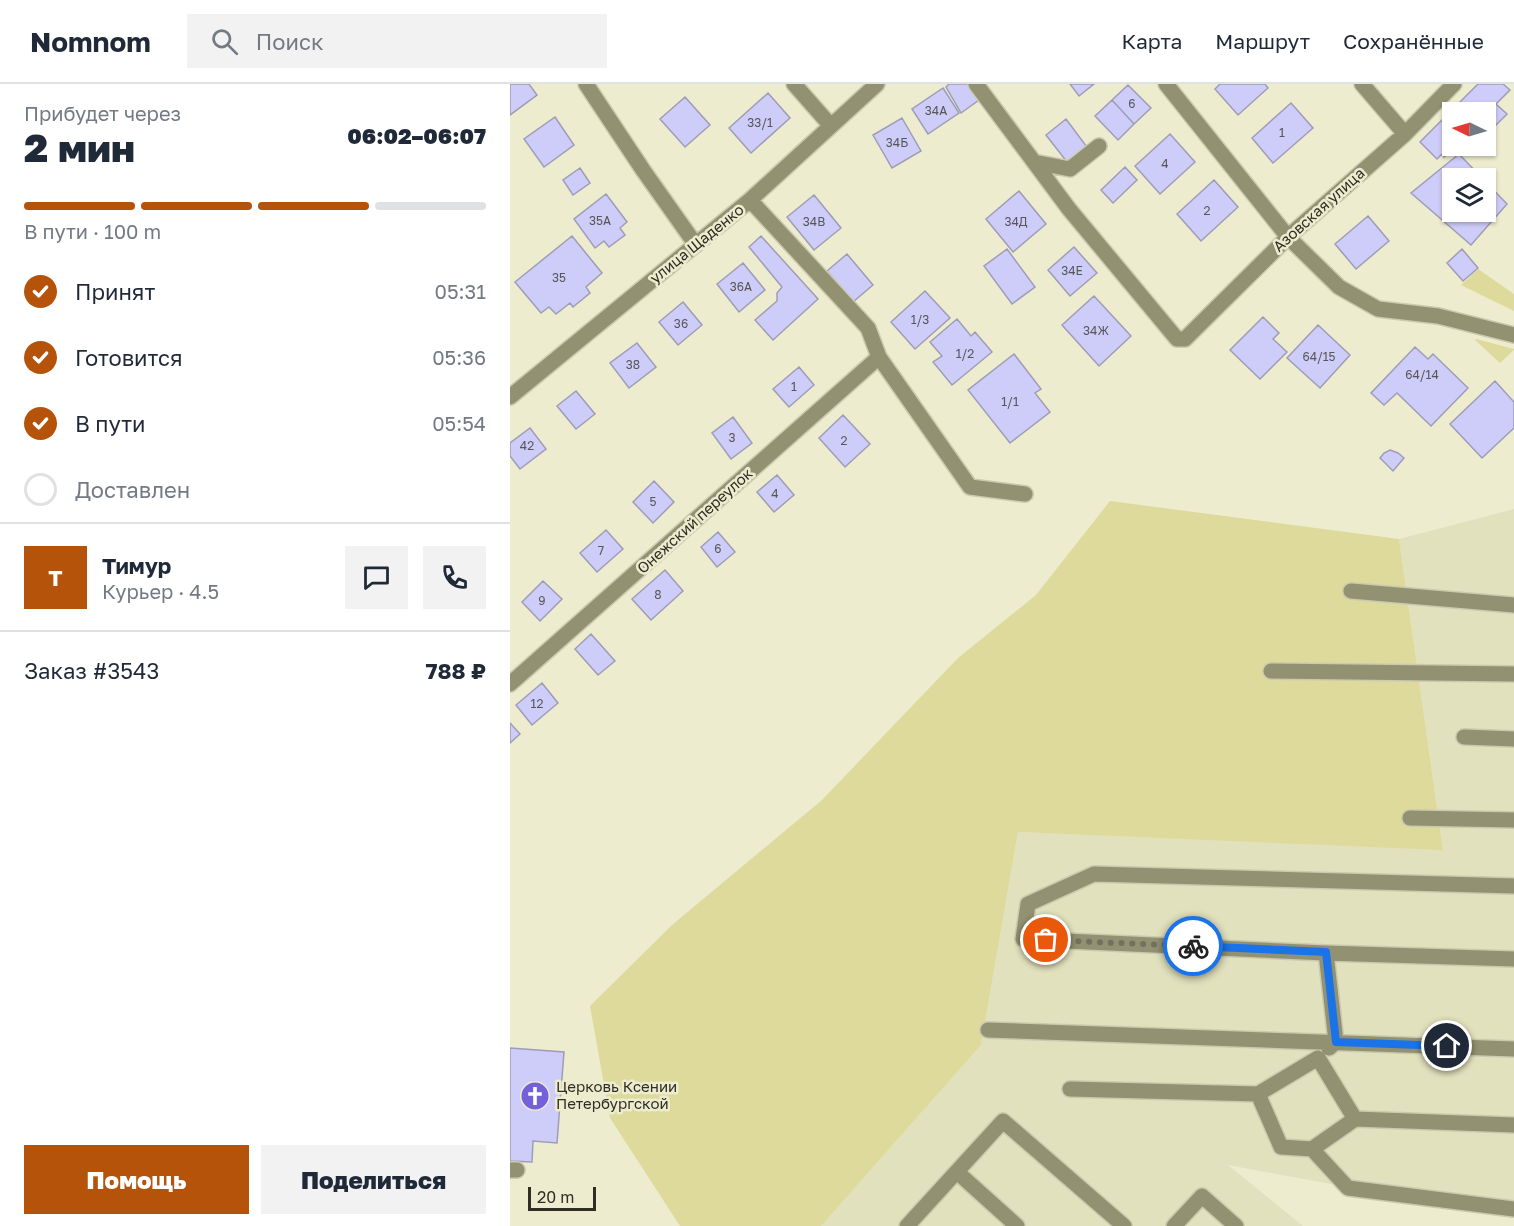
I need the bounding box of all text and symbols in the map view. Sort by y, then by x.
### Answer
search box [187,14,607,68]
text: Nomnom [30,25,151,58]
icon: search [208,25,241,58]
text: Поиск [256,28,324,55]
text: Карта [1121,28,1182,54]
text: Маршрут [1215,28,1310,54]
text: Сохранённые [1343,28,1484,54]
house number: 6 [1128,96,1136,111]
text: Прибудет через [24,101,181,125]
north arrow [1442,102,1496,156]
map controls [1442,102,1496,222]
house number: 34А [925,103,947,118]
house number: 33/1 [747,115,773,130]
text: 06:02–06:07 [347,122,486,149]
text: 2 мин [24,124,135,171]
house number: 1 [1279,125,1285,140]
house number: 34Б [886,135,908,150]
house number: 4 [1161,156,1169,171]
street label: Азовская улица [1269,164,1368,255]
button: layers [1442,168,1496,222]
street label: улица Щаденко [646,200,747,287]
house number: 2 [1204,203,1211,218]
house number: 35А [589,213,611,228]
house number: 34В [803,214,825,229]
house number: 34Д [1004,214,1028,229]
text: В пути · 100 m [24,219,161,243]
house number: 34Е [1061,263,1083,278]
house number: 35 [552,270,566,285]
icon: check [24,275,57,308]
text: Принят [75,278,155,305]
text: 05:31 [435,279,486,303]
house number: 36А [730,279,752,294]
house number: 1/3 [911,312,929,327]
house number: 36 [674,316,688,331]
house number: 34Ж [1083,323,1109,338]
icon: check [24,341,57,374]
text: Готовится [75,344,183,371]
text: 05:36 [432,345,486,369]
house number: 1/2 [956,346,974,361]
house number: 64/15 [1302,349,1336,364]
house number: 38 [626,357,640,372]
house number: 64/14 [1405,367,1439,382]
house number: 1 [791,379,797,394]
house number: 1/1 [1001,394,1019,409]
icon: check [24,407,57,440]
text: В пути [75,410,145,437]
text: 05:54 [432,411,486,435]
house number: 3 [728,430,736,445]
house number: 2 [841,433,848,448]
house number: 42 [520,438,534,453]
street label: Онежский переулок [633,463,756,577]
text: Доставлен [75,476,190,503]
house number: 4 [771,486,779,501]
house number: 5 [650,494,657,509]
house number: 6 [714,541,722,556]
house number: 7 [598,543,604,558]
button: chat [345,546,408,609]
button: phone [423,546,486,609]
text: Тимур [102,552,171,579]
text: Т [48,564,63,591]
text: Курьер · 4.5 [102,579,219,603]
house number: 8 [654,587,662,602]
house number: 9 [538,593,546,608]
text: Заказ #3543 [24,657,159,684]
text: 788 ₽ [425,657,486,684]
house number: 12 [531,696,543,711]
pin [1020,914,1071,965]
courier [1163,916,1223,976]
icon: bag [1029,923,1062,956]
icon: bike [1177,930,1210,963]
pin [1421,1020,1472,1071]
icon: home [1430,1029,1463,1062]
place label: Церковь Ксении Петербургской [556,1077,677,1112]
church icon: Церковь Ксении Петербургской [519,1080,551,1112]
button: Помощь [24,1145,249,1214]
button: Поделиться [261,1145,486,1214]
scale bar [528,1184,596,1212]
text: 20 m [537,1187,574,1207]

